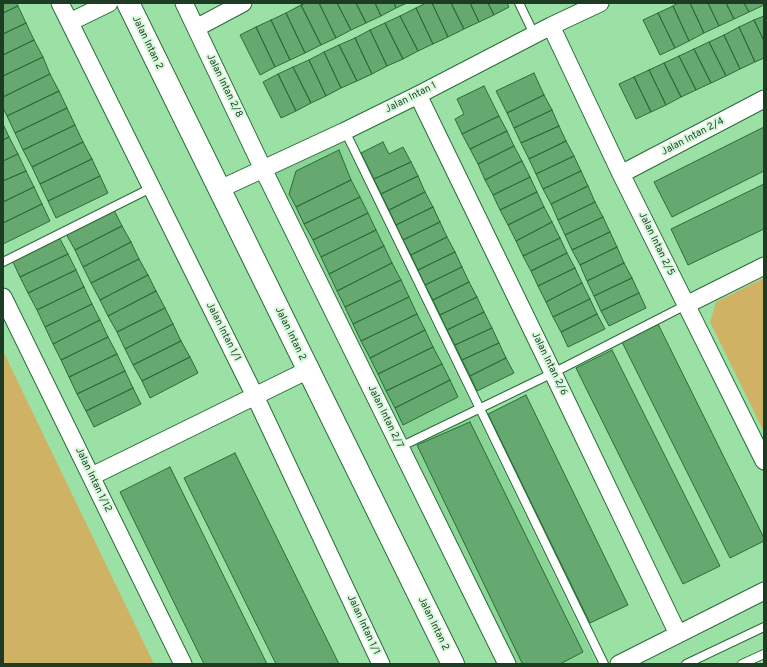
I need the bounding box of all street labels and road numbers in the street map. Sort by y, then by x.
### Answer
street label: Jalan Intan 2 [129,14,165,72]
street label: Jalan Intan 2/8 [203,52,245,120]
street label: Jalan Intan 1 [383,80,439,116]
street label: Jalan Intan 2/4 [660,115,726,159]
street label: Jalan Intan 2/5 [635,210,677,278]
street label: Jalan Intan 1/1 [203,301,243,363]
street label: Jalan Intan 2 [272,305,308,363]
street label: Jalan Intan 2/6 [528,330,570,398]
street label: Jalan Intan 2/7 [365,384,405,450]
street label: Jalan Intan 1/12 [72,446,114,514]
street label: Jalan Intan 1/1 [344,593,382,657]
street label: Jalan Intan 2 [415,595,451,653]

